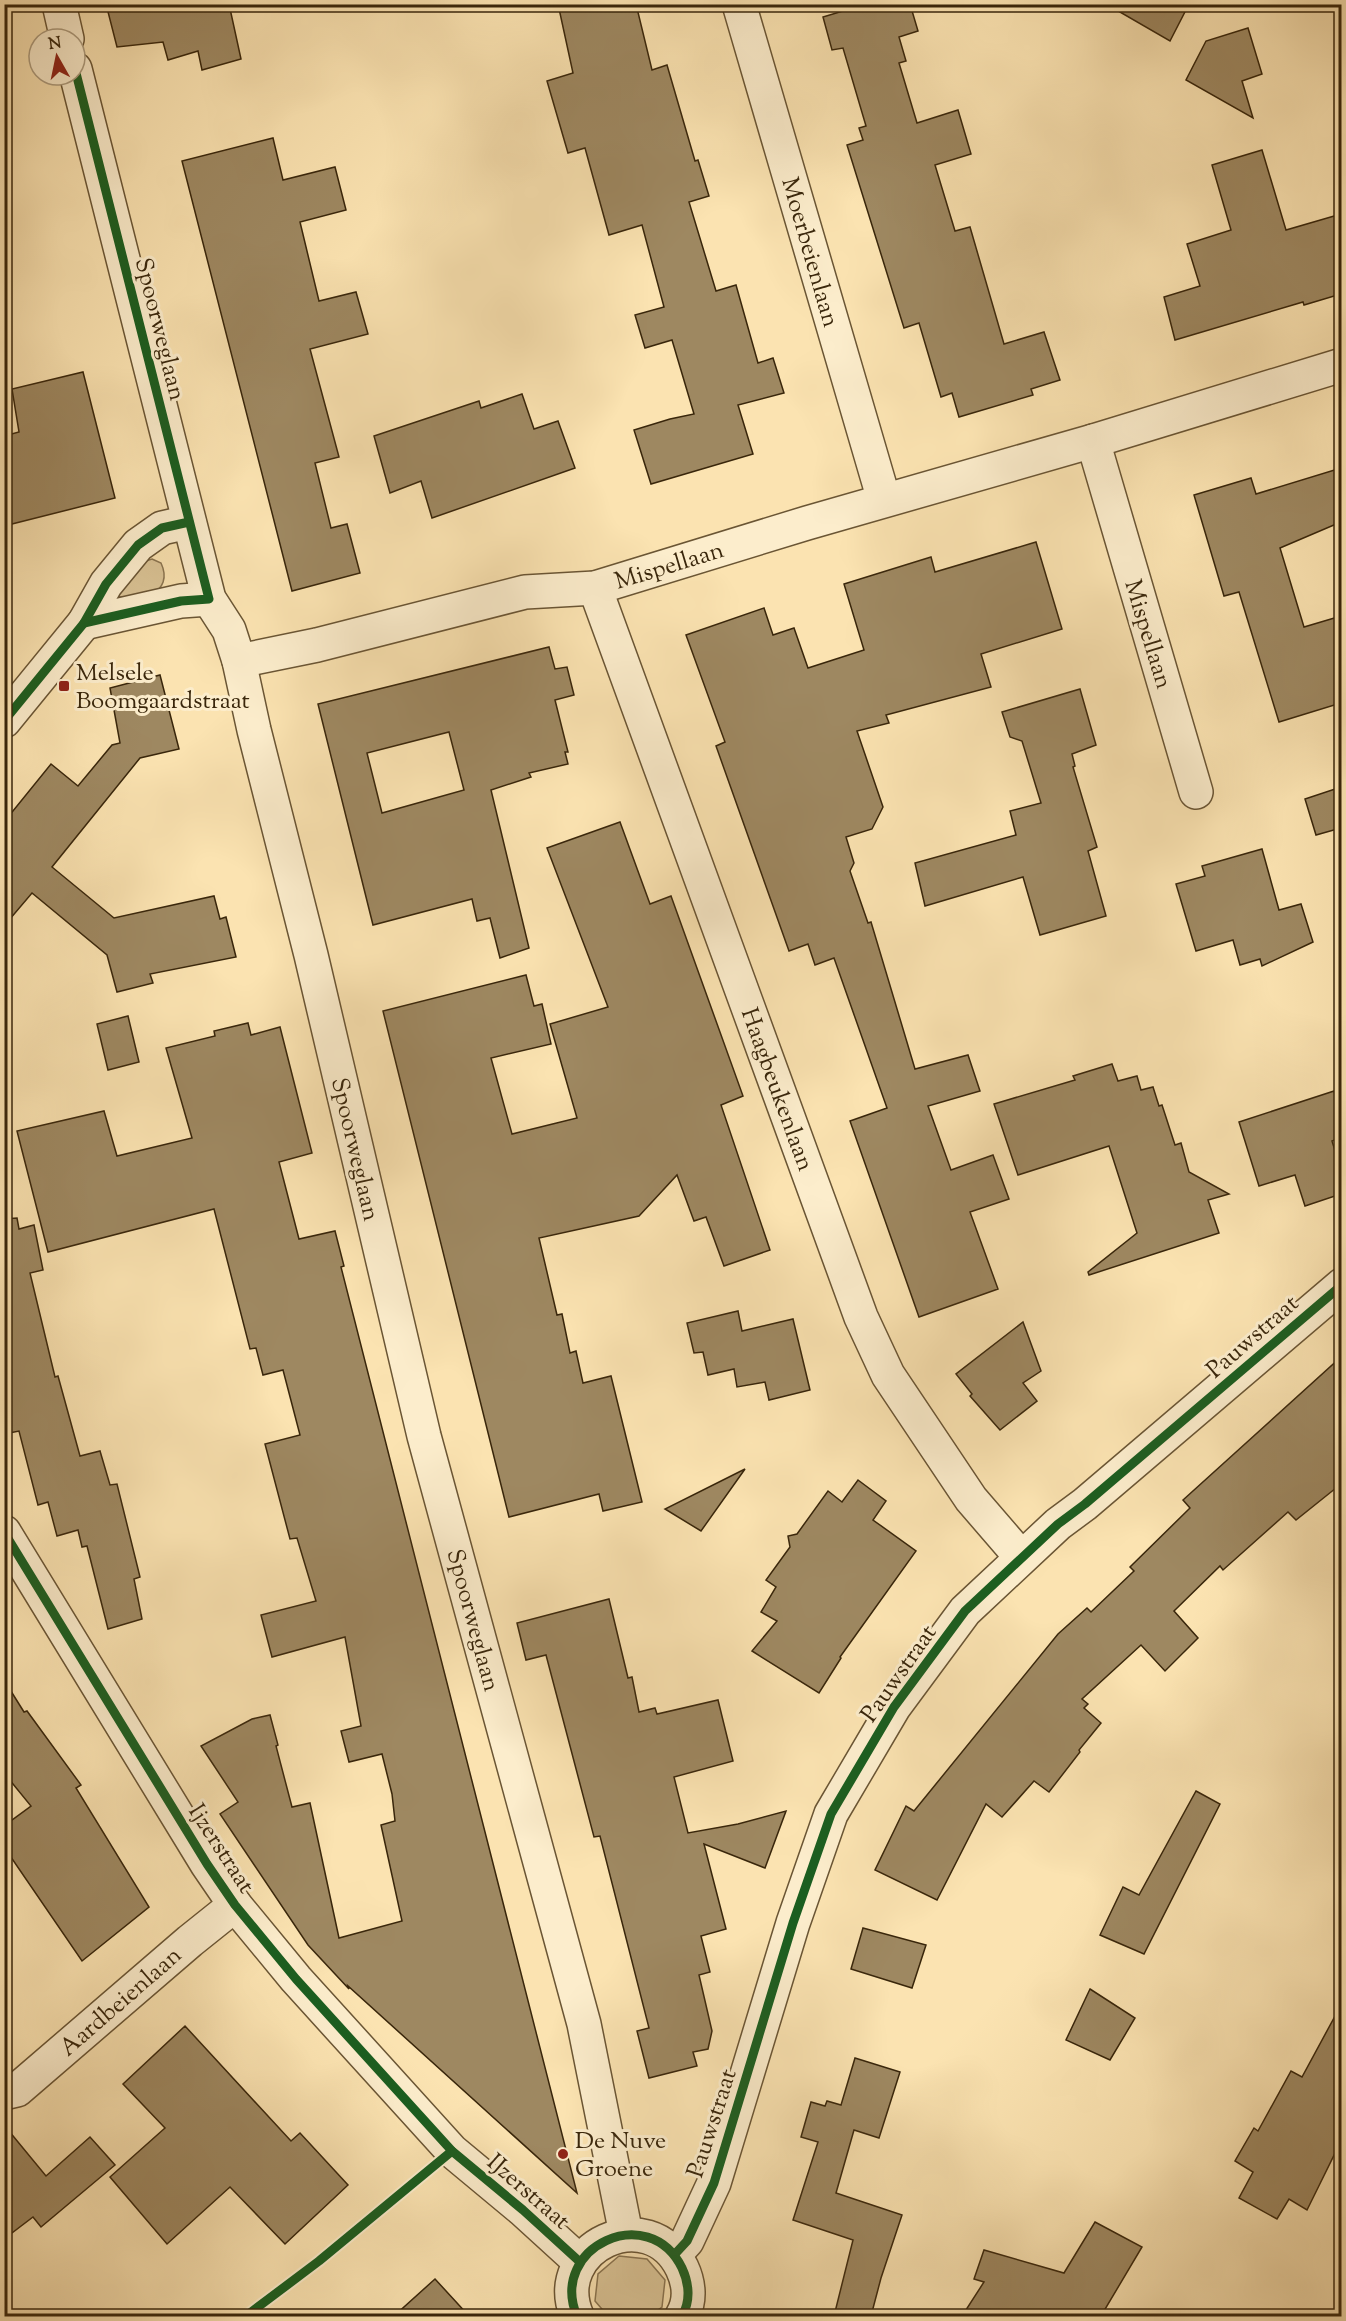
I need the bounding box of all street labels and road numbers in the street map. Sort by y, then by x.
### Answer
street label: Moerbeienlaan [771,174,847,331]
street label: Spoorweglaan [125,255,193,404]
street label: Mispellaan [611,534,728,600]
street label: Mispellaan [1114,576,1180,693]
street label: Haagbeukenlaan [731,1003,821,1176]
street label: Spoorweglaan [321,1074,387,1224]
street label: Pauwstraat [1200,1288,1307,1387]
street label: Spoorweglaan [437,1546,507,1695]
street label: Pauwstraat [853,1618,946,1730]
street label: Ijzerstraat [179,1798,262,1901]
street label: Aardbeienlaan [53,1940,190,2065]
street label: Pauwstraat [679,2065,746,2182]
street label: IJzerstraat [478,2147,577,2238]

